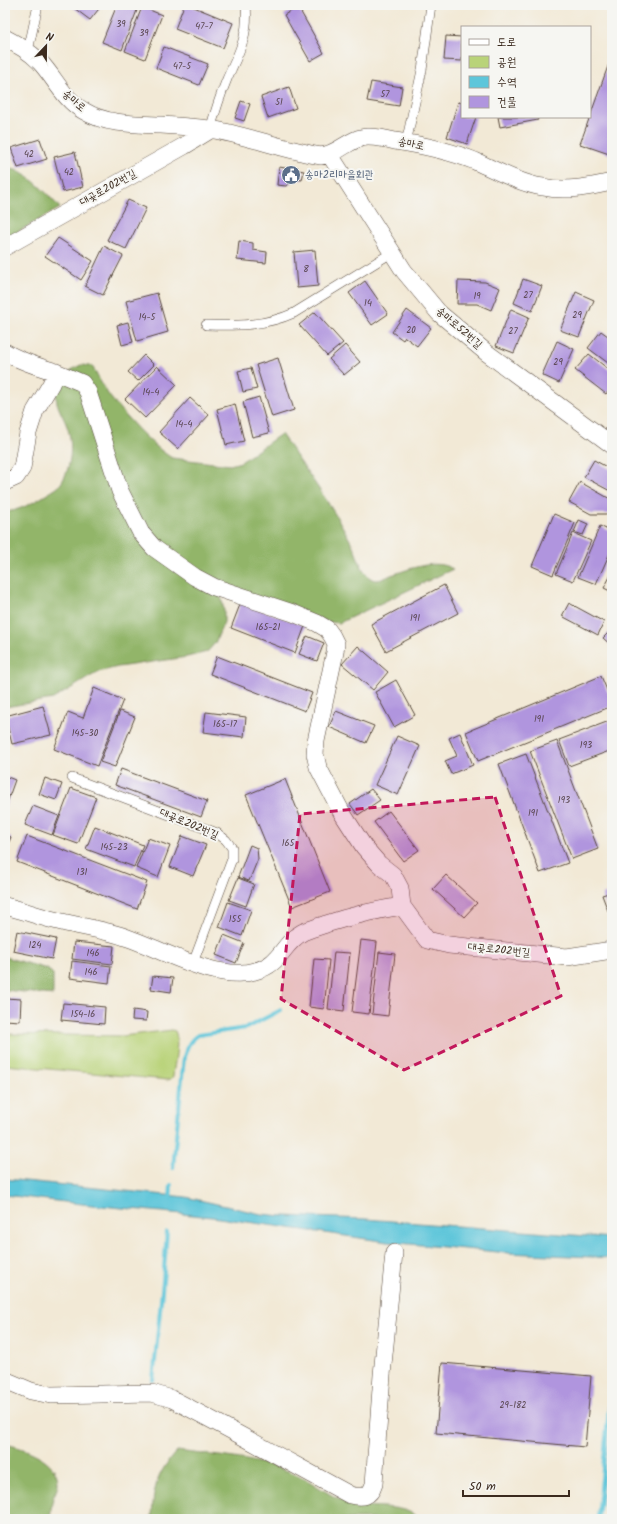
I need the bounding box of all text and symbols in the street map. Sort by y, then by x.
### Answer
house number: 39 [116,17,126,32]
house number: 47-7 [195,19,214,34]
north arrow [26,26,66,66]
house number: 39 [139,26,149,41]
legend [461,26,591,118]
text: N [43,28,56,47]
text: 도로 [497,33,516,52]
text: 공원 [497,53,516,72]
house number: 47-5 [173,59,192,74]
text: 수역 [497,73,517,92]
street label: 송마로 [58,85,90,117]
house number: 57 [381,87,390,102]
text: 건물 [497,93,517,112]
house number: 51 [275,95,283,110]
street label: 송마로 [396,132,426,156]
house number: 42 [24,147,34,162]
public building icon: 송마2리마을회관 [280,164,302,186]
house number: 42 [64,165,74,180]
street label: 대곶로202번길 [76,165,140,211]
place label: 송마2리마을회관 [305,166,374,184]
house number: 8 [303,262,309,277]
house number: 27 [523,288,534,303]
house number: 19 [473,289,481,304]
house number: 14 [364,296,372,311]
street label: 송마로52번길 [432,303,486,353]
house number: 29 [572,308,582,323]
house number: 14-5 [139,310,157,325]
house number: 20 [406,323,416,338]
house number: 27 [508,324,519,339]
house number: 29 [553,355,563,370]
house number: 14-4 [143,385,159,400]
house number: 14-4 [176,417,192,432]
house number: 191 [410,611,420,626]
house number: 165-21 [256,620,281,635]
house number: 191 [534,712,544,727]
house number: 165-17 [213,717,238,732]
house number: 145-30 [72,726,99,741]
house number: 193 [580,738,592,753]
house number: 193 [558,793,570,808]
street label: 대곶로202번길 [157,803,221,845]
house number: 191 [528,806,538,821]
house number: 165 [282,836,295,851]
house number: 145-23 [100,840,128,855]
house number: 131 [77,865,88,880]
house number: 155 [229,912,242,927]
house number: 124 [28,938,42,953]
street label: 대곶로202번길 [467,938,531,962]
house number: 146 [87,946,99,961]
house number: 146 [85,965,97,980]
house number: 154-16 [71,1007,95,1022]
house number: 29-182 [499,1398,527,1413]
scale bar [463,1472,569,1498]
text: 50 m [469,1477,496,1496]

